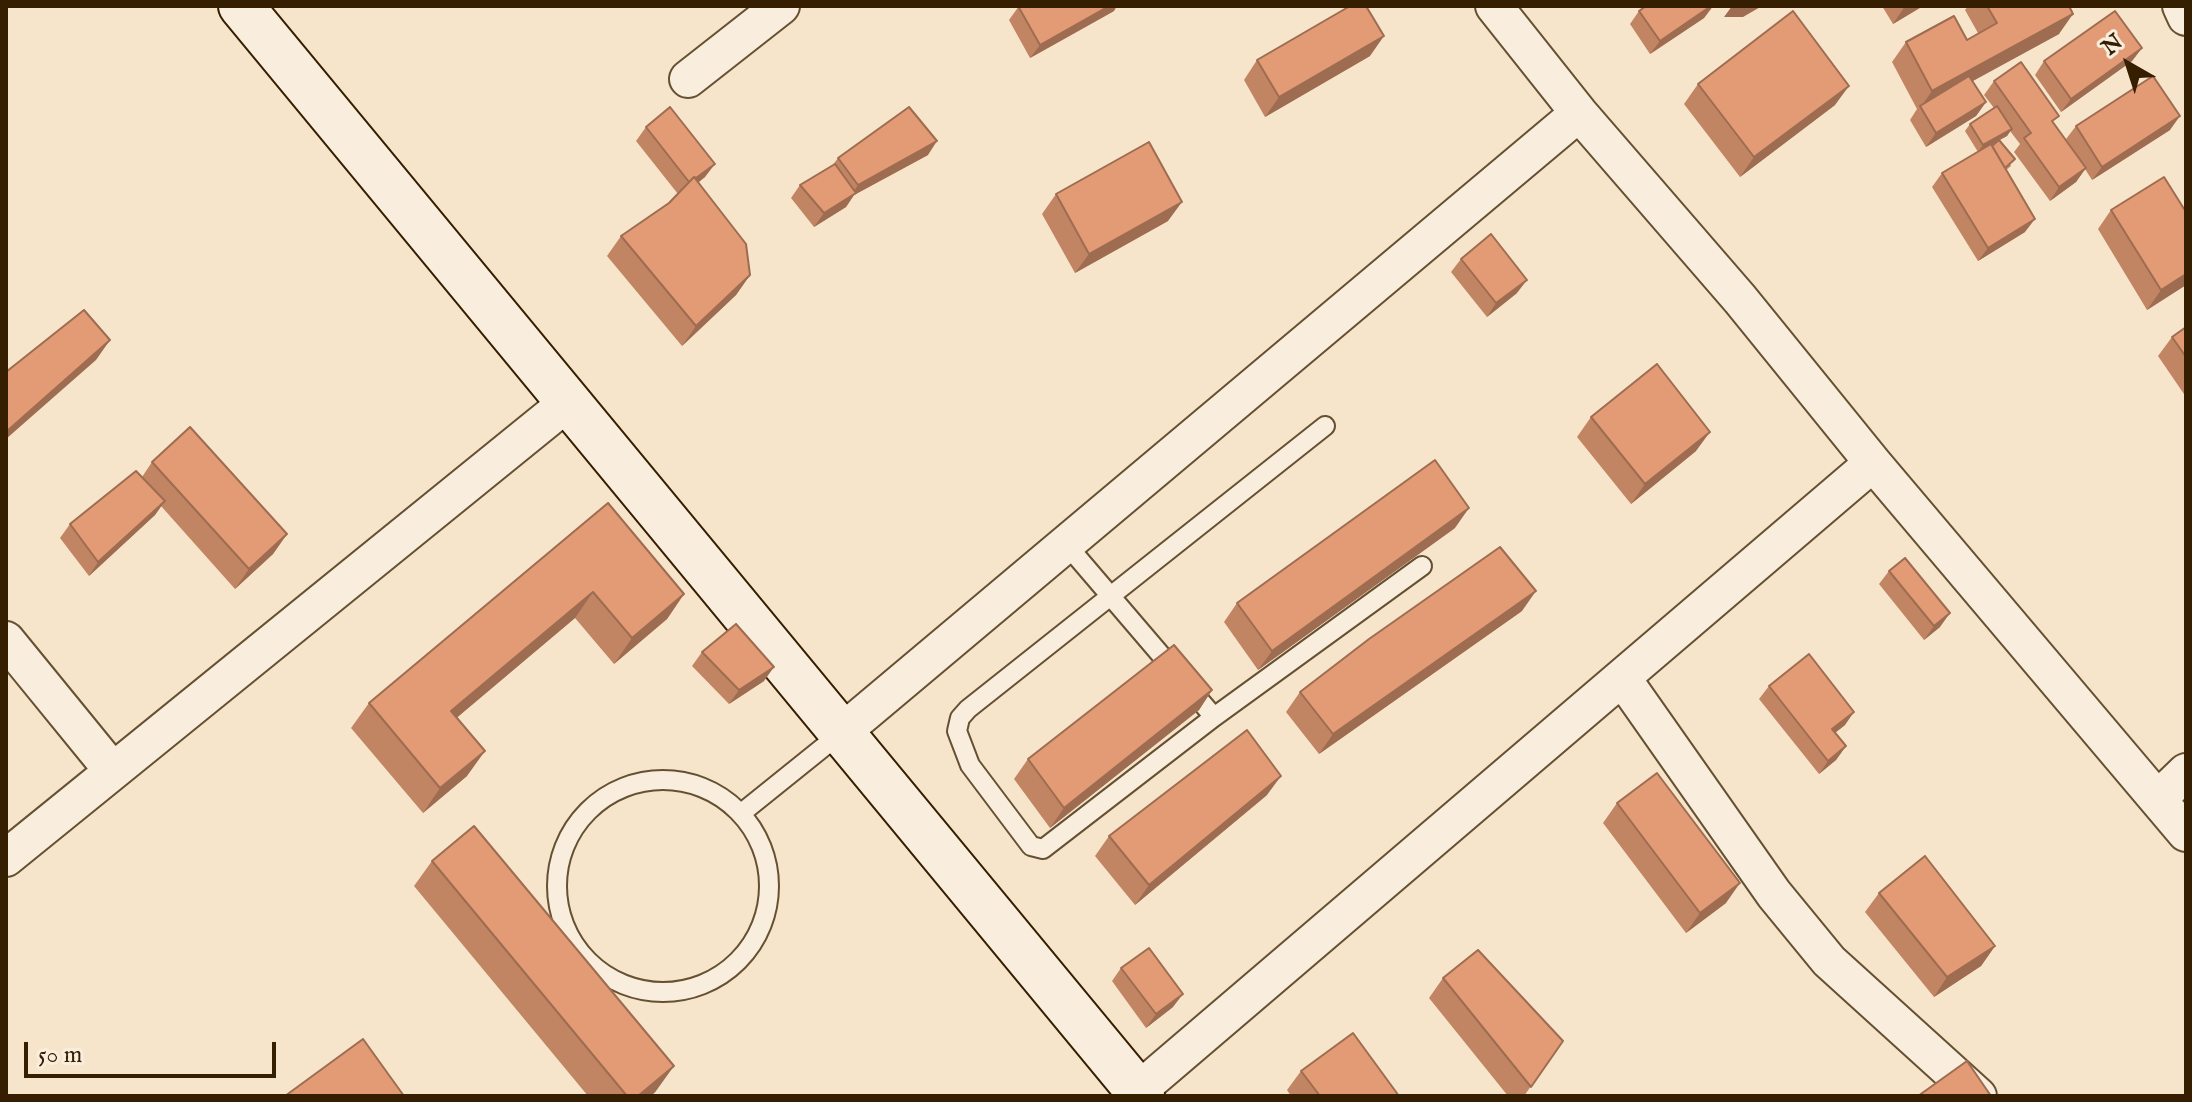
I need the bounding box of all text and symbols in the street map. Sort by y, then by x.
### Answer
north arrow [2088,24,2168,104]
text: N [2097,28,2129,62]
scale bar [28,1026,280,1076]
text: 50 m [38,1040,82,1071]

